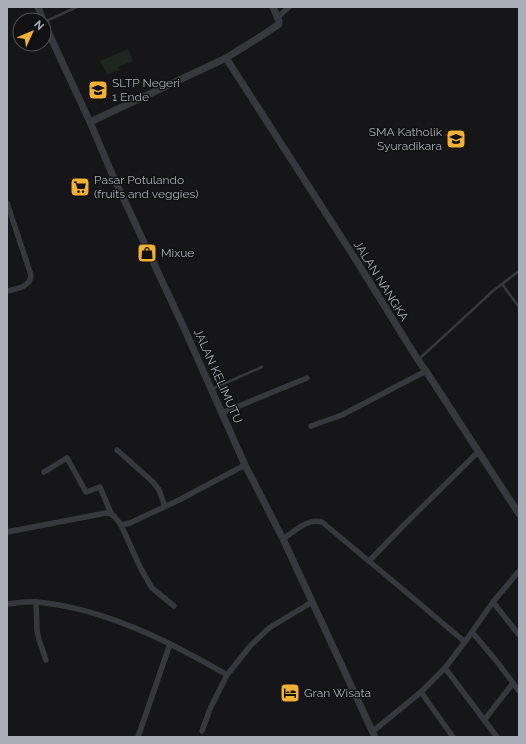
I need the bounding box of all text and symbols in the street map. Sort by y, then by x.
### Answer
north arrow [12,12,52,52]
text: N [31,18,46,33]
place label: SLTP Negeri 1 Ende [112,76,180,104]
school or university icon: SLTP Negeri 1 Ende [87,79,109,101]
place label: SMA Katholik Syuradikara [369,125,443,153]
school or university icon: SMA Katholik Syuradikara [445,128,467,150]
place label: Pasar Potulando (fruits and veggies) [94,173,199,201]
supermarket icon: Pasar Potulando (fruits and veggies) [69,176,91,198]
street label: JALAN NANGKA [351,238,411,324]
shop icon: Mixue [136,242,158,264]
place label: Mixue [161,246,194,260]
street label: JALAN KELIMUTU [191,327,245,425]
hotel icon: Gran Wisata [279,682,301,704]
place label: Gran Wisata [304,686,371,700]

